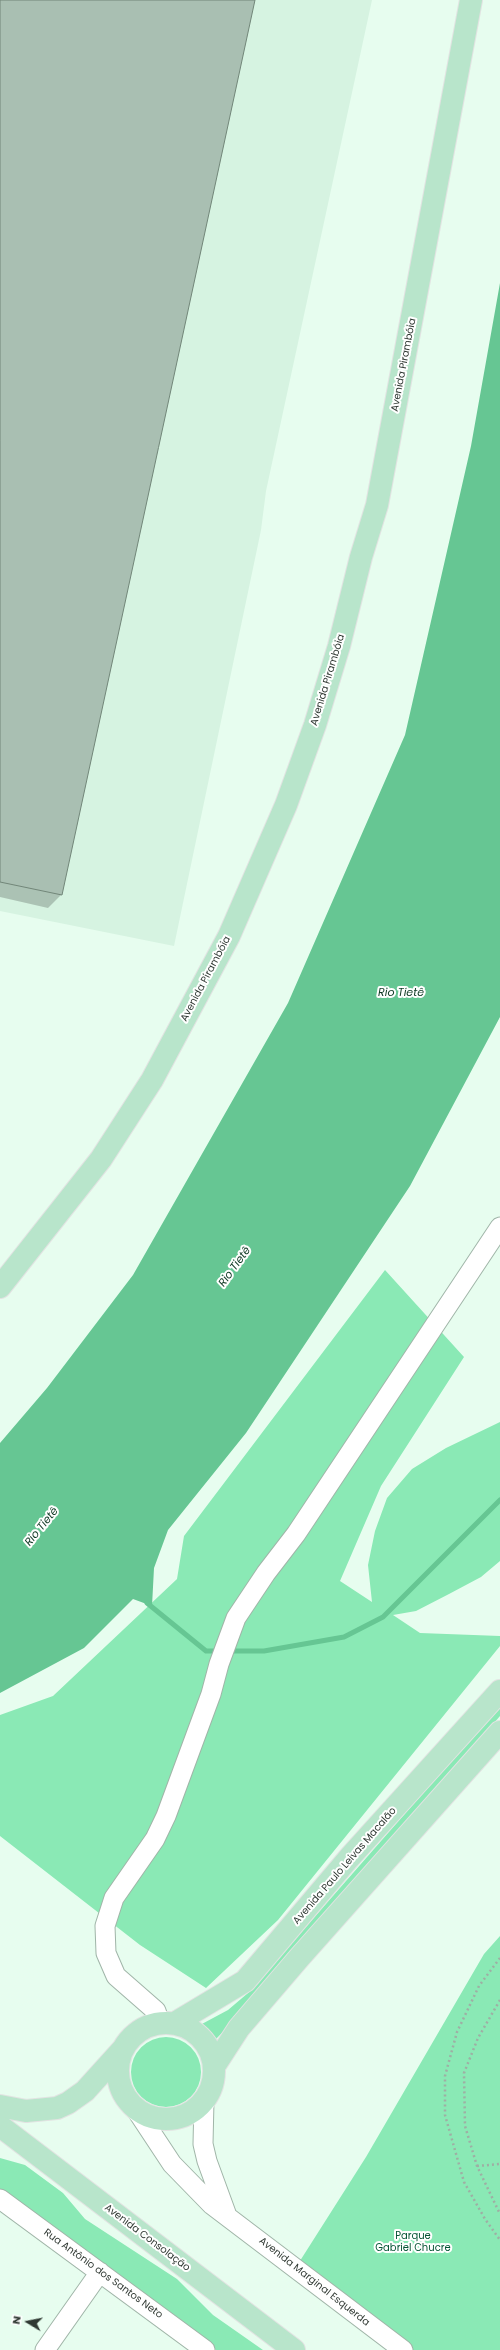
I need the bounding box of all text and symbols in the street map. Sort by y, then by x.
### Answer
street label: Avenida Pirambóia [389,317,419,413]
street label: Avenida Pirambóia [308,633,348,727]
street label: Avenida Pirambóia [178,934,234,1024]
water label: Rio Tietê [378,986,424,1000]
water label: Rio Tietê [216,1245,254,1289]
water label: Rio Tietê [22,1505,62,1549]
street label: Avenida Paulo Leivas Macalão [291,1805,399,1927]
street label: Avenida Consolação [102,2202,192,2274]
street label: Rua Antônio dos Santos Neto [41,2227,165,2321]
park label: Parque Gabriel Chucre [375,2230,451,2254]
street label: Avenida Marginal Esquerda [256,2235,372,2329]
north arrow [8,2302,48,2342]
text: N [8,2314,25,2325]

